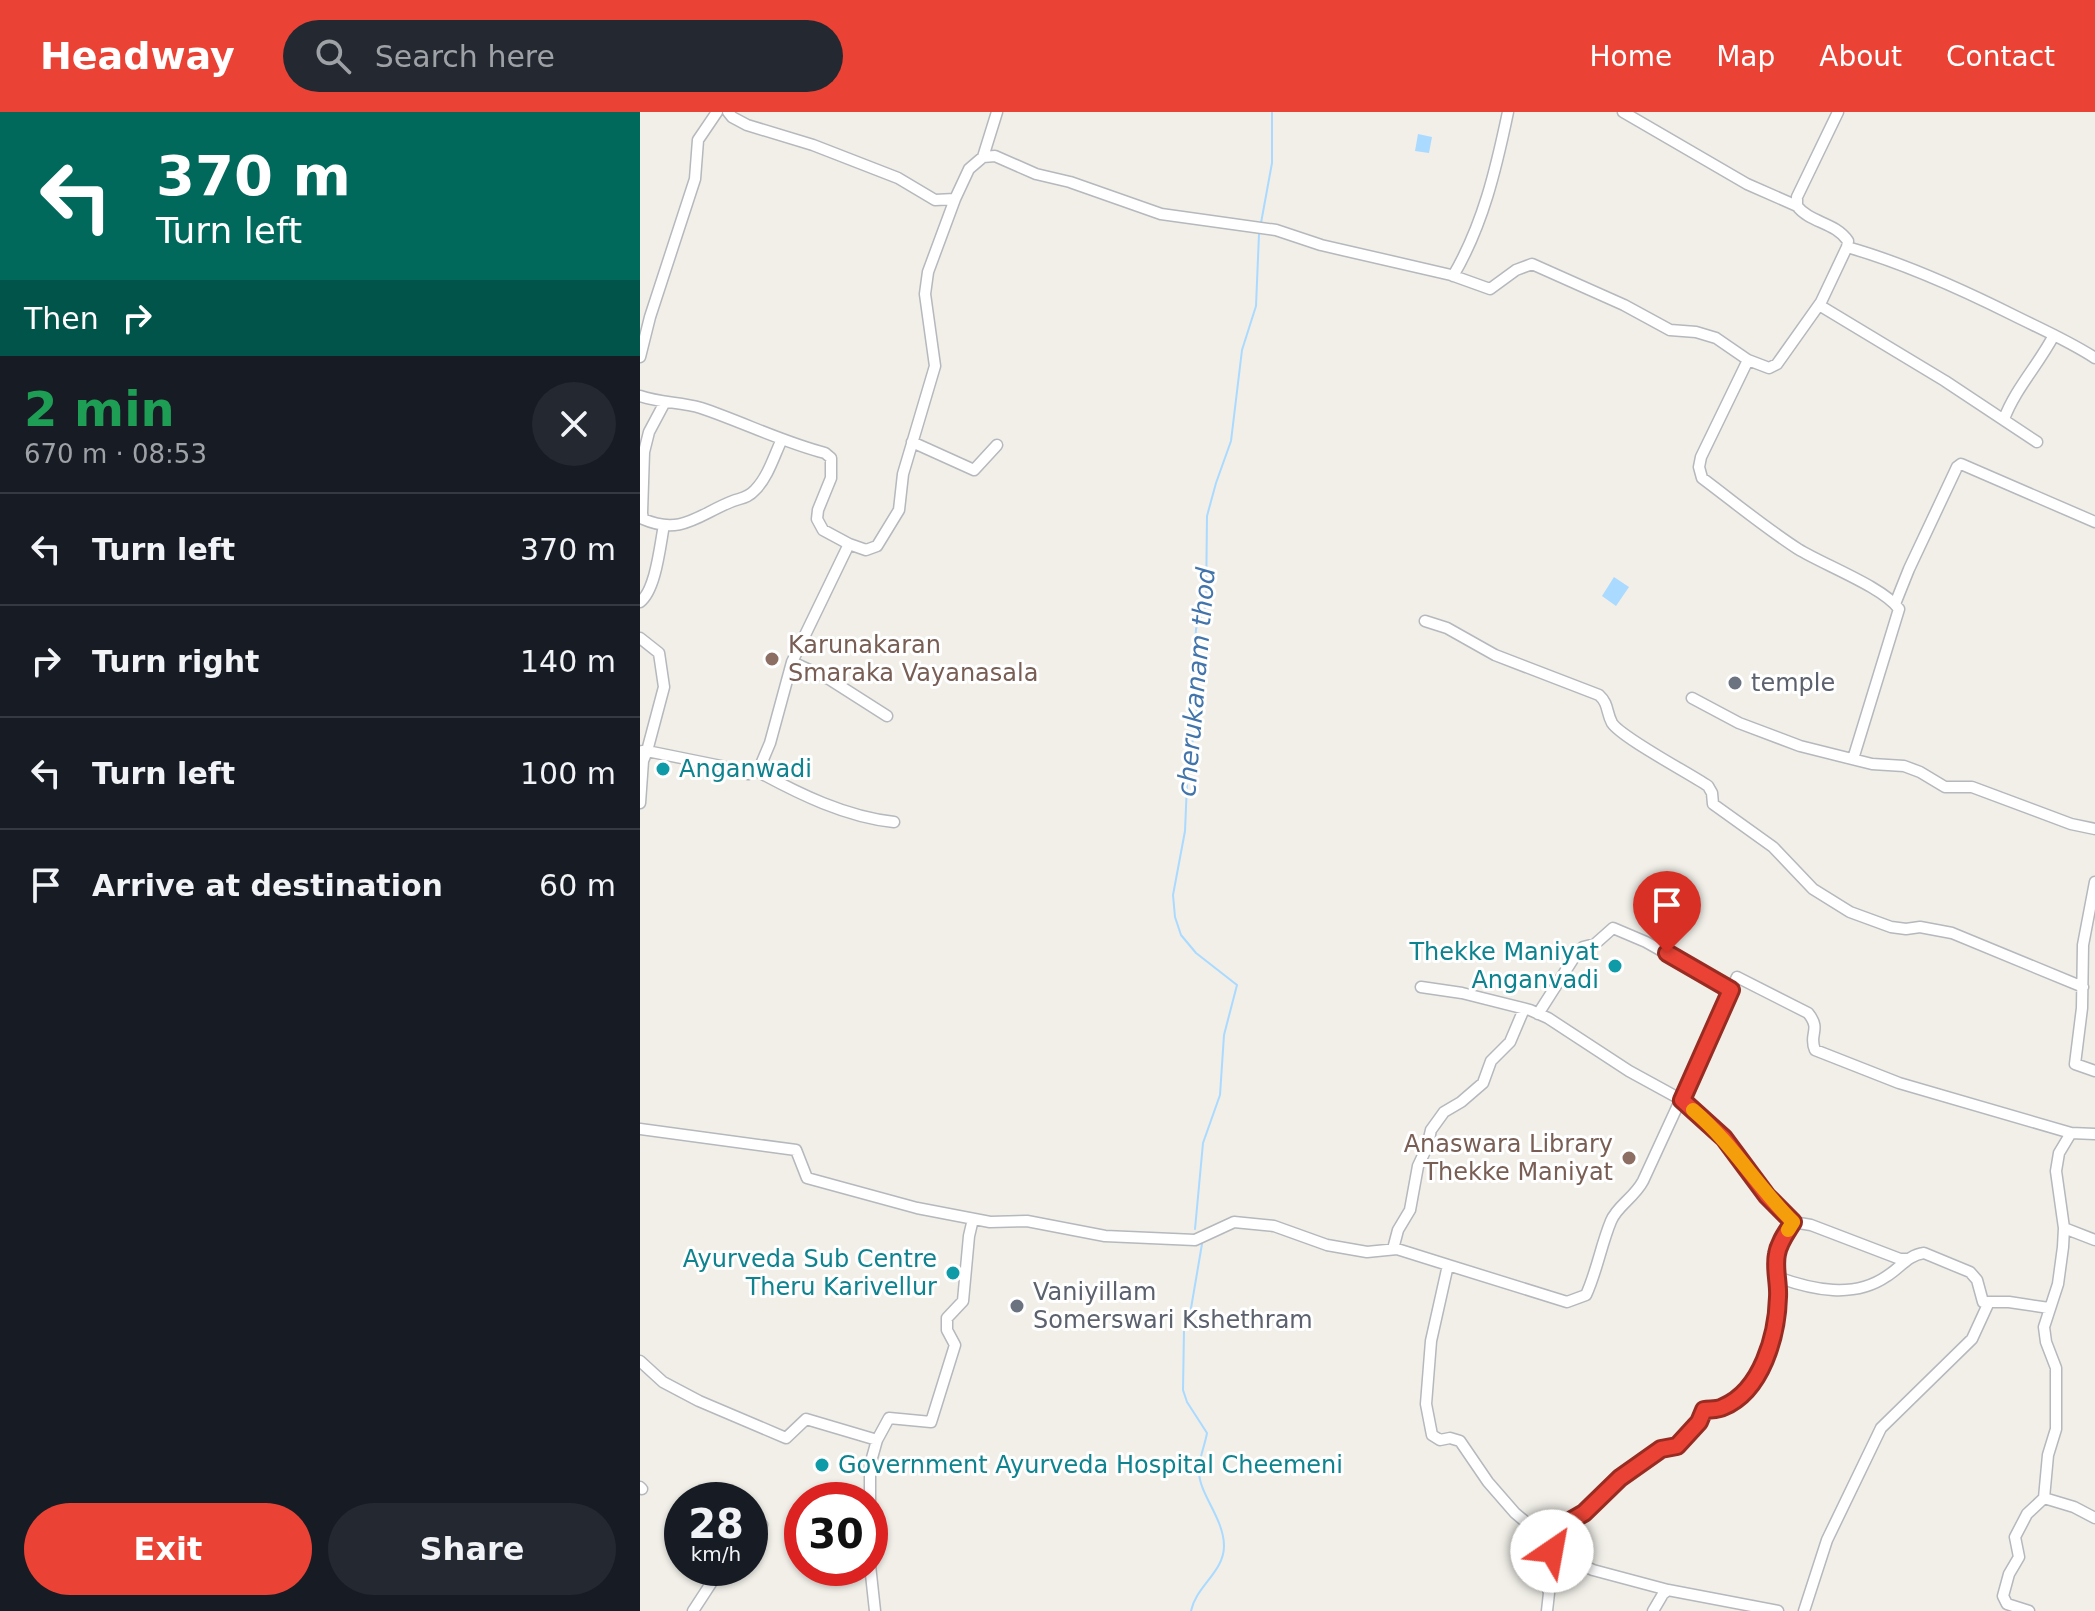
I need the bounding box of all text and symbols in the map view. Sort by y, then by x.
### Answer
search box [283,20,843,92]
text: Headway [40,34,235,78]
icon: search [311,34,355,78]
text: Search here [375,39,555,74]
text: Home [1589,40,1672,73]
text: Map [1716,40,1775,73]
text: About [1819,40,1902,73]
text: Contact [1946,40,2055,73]
text: 370 m [156,143,351,208]
icon: left [24,144,128,248]
text: Turn left [156,210,302,251]
icon: right [115,296,159,340]
text: Then [24,301,99,336]
text: 2 min [24,381,175,437]
button: close [532,382,616,466]
text: 670 m · 08:53 [24,439,207,469]
icon: left [24,527,68,571]
text: Turn left [92,532,235,567]
text: 370 m [520,532,616,567]
water label: cherukanam thod [1171,566,1221,798]
place label: Karunakaran Smaraka Vayanasala [788,631,1038,687]
icon: right [24,639,68,683]
text: Turn right [92,644,259,679]
text: 140 m [520,644,616,679]
marker: Karunakaran Smaraka Vayanasala [763,650,781,668]
place label: temple [1751,669,1835,697]
marker: temple [1726,674,1744,692]
icon: left [24,751,68,795]
place label: Anganwadi [679,755,812,783]
text: Turn left [92,756,235,791]
text: 100 m [520,756,616,791]
marker: Anganwadi [654,760,672,778]
icon: arrive [24,863,68,907]
text: Arrive at destination [92,868,443,903]
text: 60 m [539,868,616,903]
pin [1633,871,1701,953]
icon: arrive [1645,883,1689,927]
place label: Thekke Maniyat Anganvadi [1408,938,1599,994]
marker: Thekke Maniyat Anganvadi [1606,957,1624,975]
place label: Anaswara Library Thekke Maniyat [1404,1130,1613,1186]
marker: Anaswara Library Thekke Maniyat [1620,1149,1638,1167]
place label: Ayurveda Sub Centre Theru Karivellur [683,1245,937,1301]
marker: Ayurveda Sub Centre Theru Karivellur [944,1264,962,1282]
place label: Vaniyillam Somerswari Kshethram [1033,1278,1313,1334]
marker: Vaniyillam Somerswari Kshethram [1008,1297,1026,1315]
place label: Government Ayurveda Hospital Cheemeni [838,1451,1343,1479]
marker: Government Ayurveda Hospital Cheemeni [813,1456,831,1474]
speed limit sign: 30 [784,1482,888,1586]
text: 28 [688,1501,744,1547]
button: Exit [24,1503,312,1595]
button: Share [328,1503,616,1595]
position arrow [1510,1509,1594,1593]
text: km/h [691,1542,741,1566]

